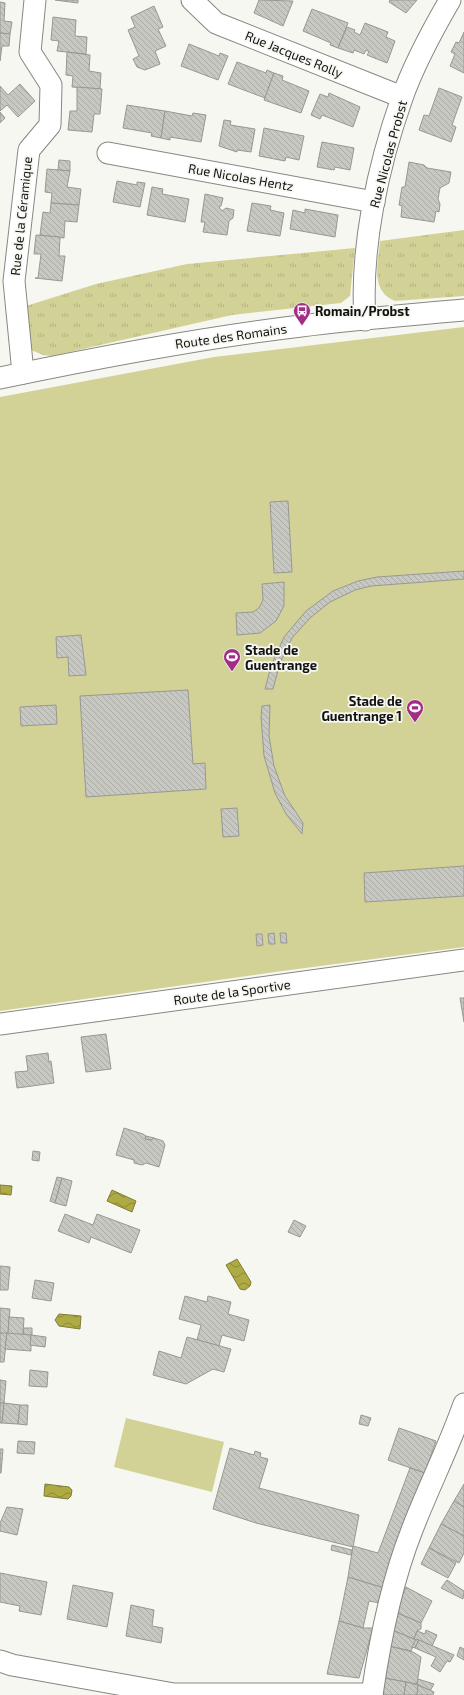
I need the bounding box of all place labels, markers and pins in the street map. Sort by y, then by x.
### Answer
bus stop icon: Romain/Probst [292,301,312,326]
place label: Romain/Probst [315,303,410,319]
place label: Stade de Guentrange [245,642,317,673]
sports icon: Stade de Guentrange [222,647,242,672]
place label: Stade de Guentrange 1 [321,693,402,724]
sports icon: Stade de Guentrange 1 [405,698,425,723]

